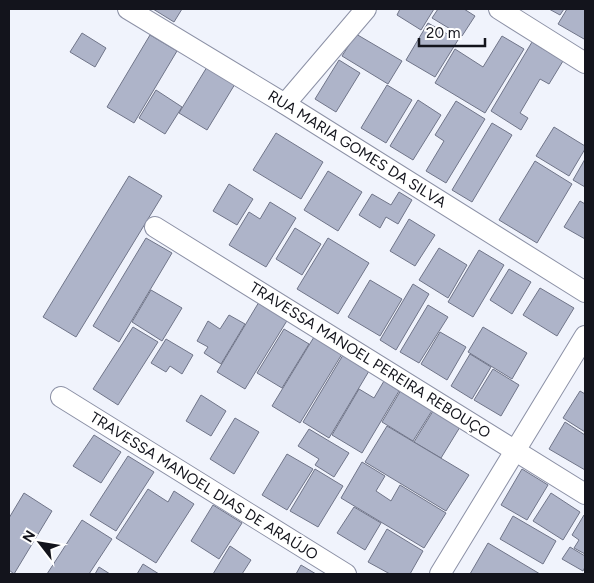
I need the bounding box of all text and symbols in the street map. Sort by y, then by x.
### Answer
scale bar [419,15,485,47]
text: 20 m [426,24,460,42]
street label: RUA MARIA GOMES DA SILVA [265,87,449,211]
street label: TRAVESSA MANOEL PEREIRA REBOUÇO [246,278,494,442]
street label: TRAVESSA MANOEL DIAS DE ARAÚJO [87,408,321,564]
north arrow [15,518,65,568]
text: N [19,528,39,546]

